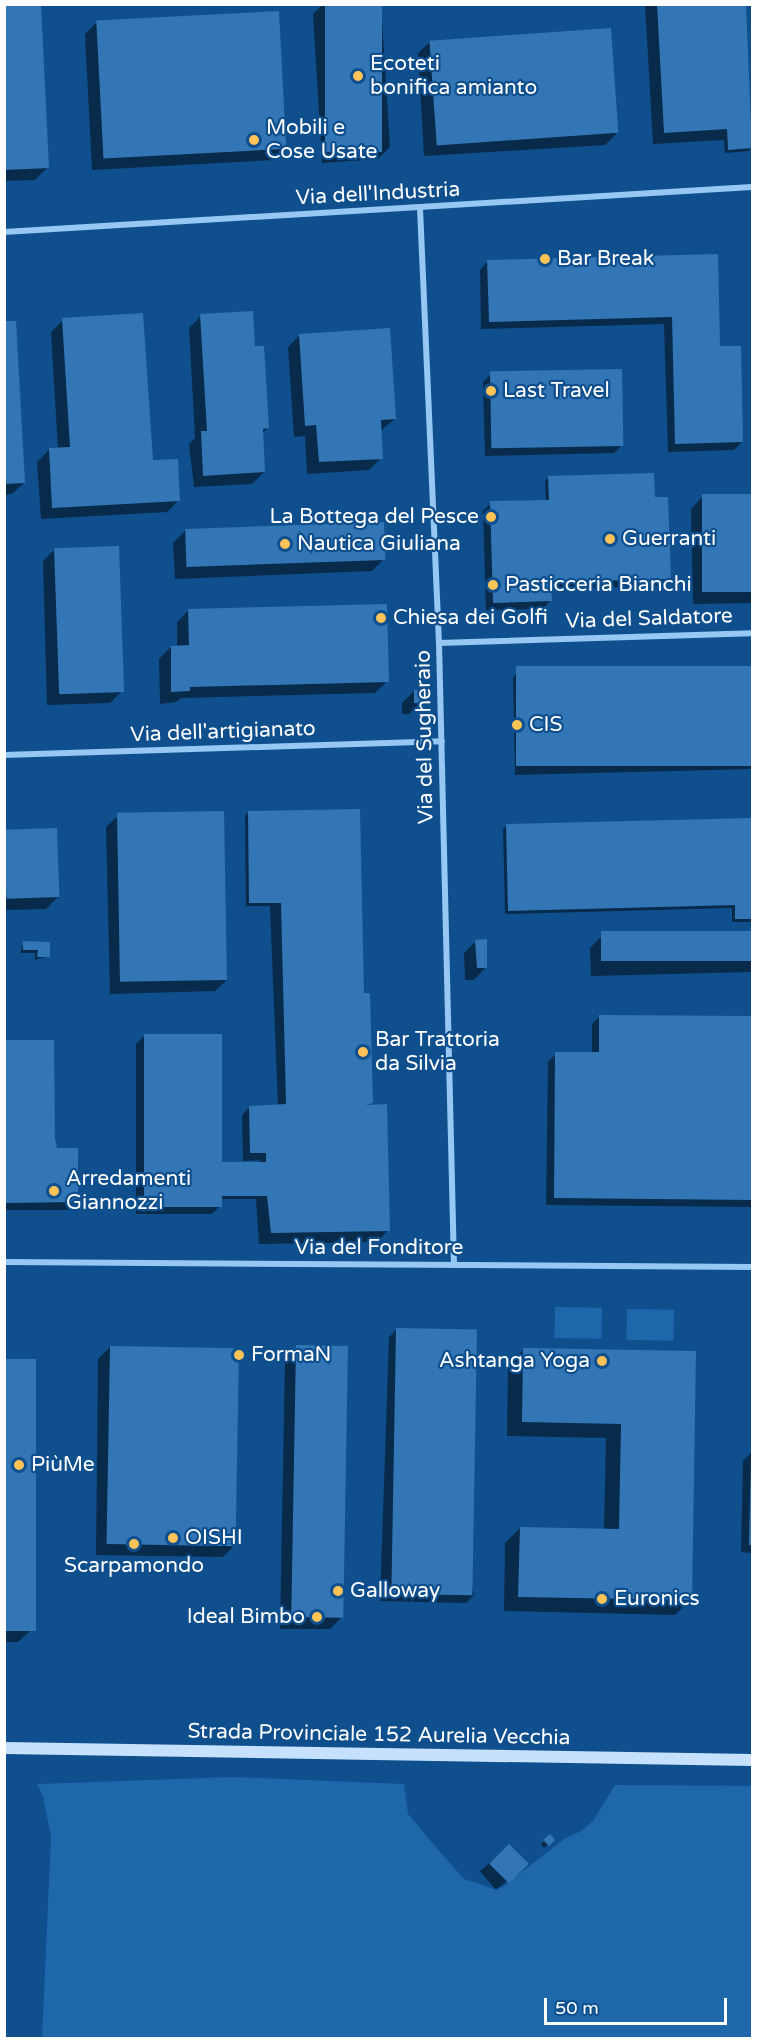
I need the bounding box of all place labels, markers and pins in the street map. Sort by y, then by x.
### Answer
place label: Ecoteti bonifica amianto [370,51,537,101]
marker: Ecoteti bonifica amianto [351,69,365,83]
place label: Mobili e Cose Usate [266,115,377,165]
marker: Mobili e Cose Usate [247,133,261,147]
place label: Bar Break [557,246,654,272]
marker: Bar Break [538,252,552,266]
place label: Last Travel [503,378,610,404]
marker: Last Travel [484,384,498,398]
place label: La Bottega del Pesce [270,504,479,530]
marker: La Bottega del Pesce [484,510,498,524]
place label: Guerranti [622,526,716,552]
place label: Nautica Giuliana [297,531,461,557]
marker: Guerranti [603,532,617,546]
marker: Nautica Giuliana [278,537,292,551]
place label: Pasticceria Bianchi [505,572,692,598]
marker: Pasticceria Bianchi [486,578,500,592]
place label: Chiesa dei Golfi [393,605,548,631]
marker: Chiesa dei Golfi [374,611,388,625]
place label: CIS [529,712,563,738]
marker: CIS [510,718,524,732]
place label: Bar Trattoria da Silvia [375,1027,500,1077]
marker: Bar Trattoria da Silvia [356,1045,370,1059]
place label: Arredamenti Giannozzi [66,1166,191,1216]
marker: Arredamenti Giannozzi [47,1184,61,1198]
place label: FormaN [251,1342,331,1368]
marker: FormaN [232,1348,246,1362]
place label: Ashtanga Yoga [439,1348,590,1374]
marker: Ashtanga Yoga [595,1354,609,1368]
place label: PiùMe [31,1452,95,1478]
marker: PiùMe [12,1458,26,1472]
place label: OISHI [185,1525,243,1551]
marker: OISHI [166,1531,180,1545]
marker: Scarpamondo [127,1537,141,1551]
place label: Scarpamondo [64,1553,204,1579]
place label: Galloway [350,1578,440,1604]
marker: Galloway [331,1584,345,1598]
place label: Euronics [614,1586,700,1612]
marker: Euronics [595,1592,609,1606]
place label: Ideal Bimbo [187,1604,305,1630]
marker: Ideal Bimbo [310,1610,324,1624]

